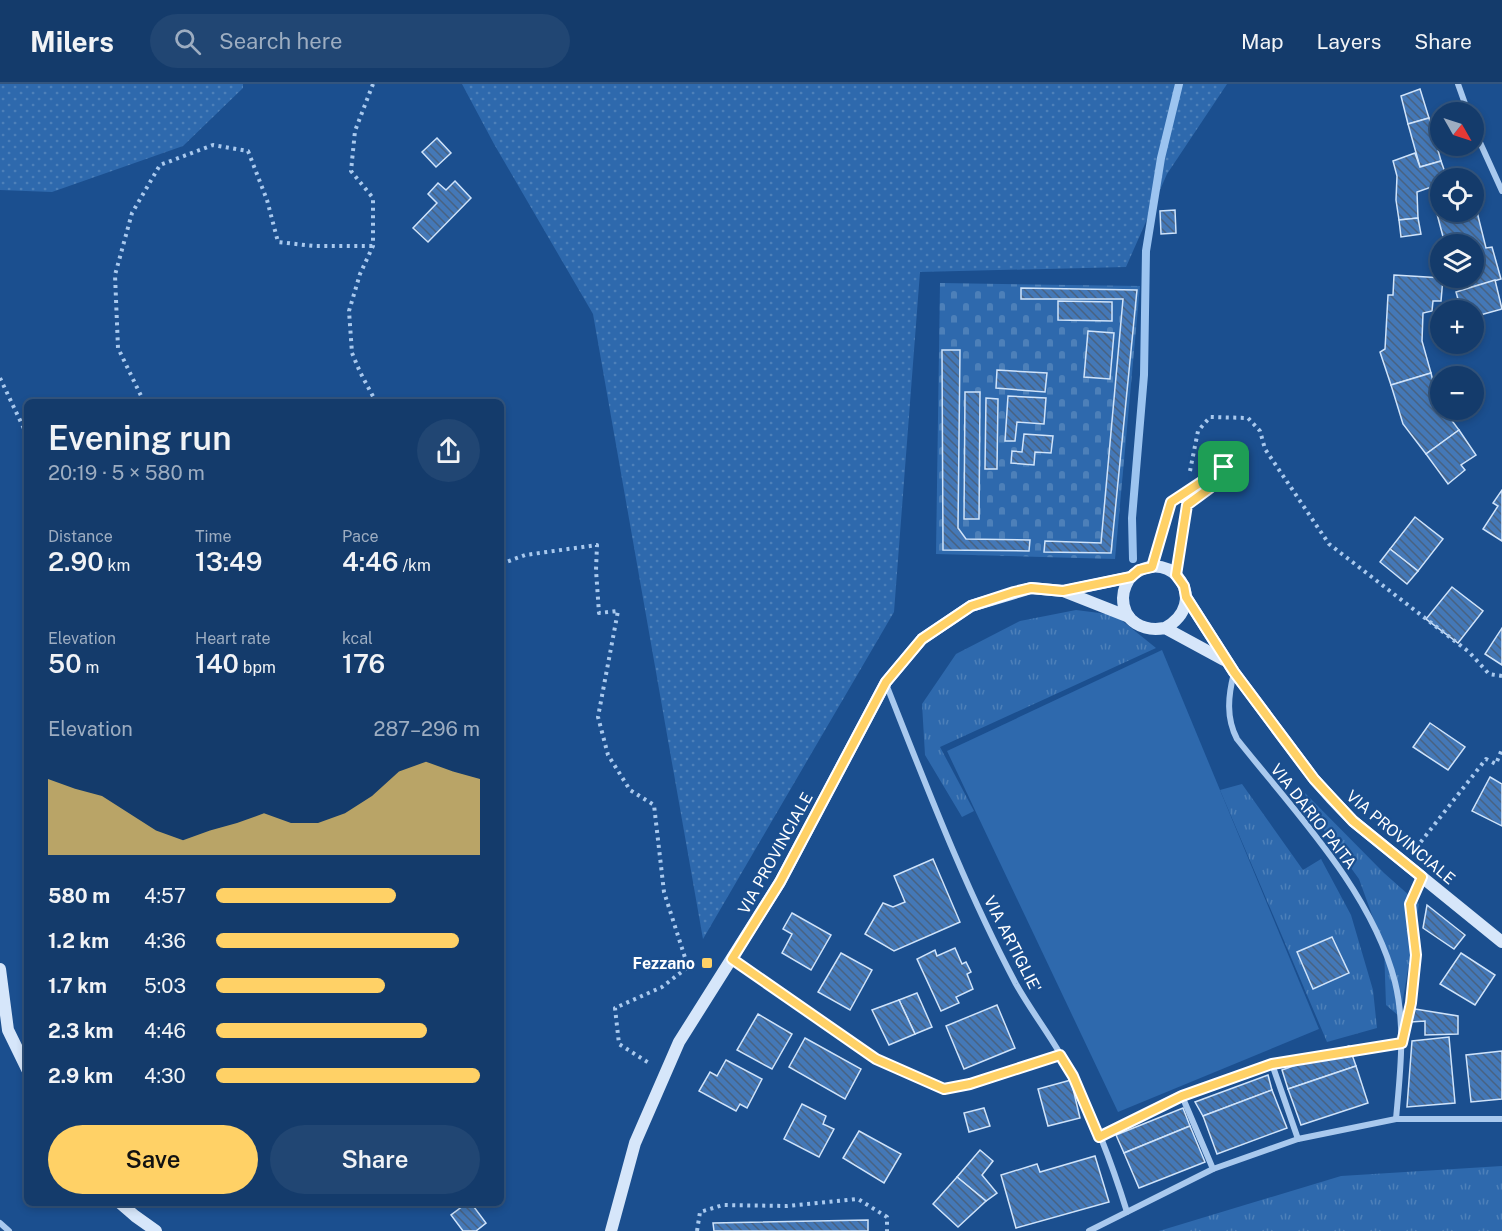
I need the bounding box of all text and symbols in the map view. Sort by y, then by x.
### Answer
search box [150,14,570,68]
text: Milers [30,25,114,58]
icon: search [171,25,204,58]
text: Search here [219,28,343,54]
text: Map [1241,29,1284,54]
text: Layers [1317,29,1381,54]
text: Share [1414,29,1472,54]
north arrow [1430,102,1484,156]
map controls [1430,102,1484,420]
button: locate [1430,168,1484,222]
button: layers [1430,234,1484,288]
button: + [1430,300,1484,354]
button: − [1430,366,1484,420]
text: Evening run [48,419,231,457]
button: share [417,419,480,482]
pin [1198,441,1249,492]
icon: arrive [1207,450,1240,483]
text: 20:19 · 5 × 580 m [48,461,205,485]
text: Distance [48,527,113,546]
text: Time [195,527,231,546]
text: Pace [342,527,379,546]
text: 2.90 [48,546,104,577]
text: 13:49 [195,546,263,577]
text: 4:46 [342,546,399,577]
text: km [104,556,130,575]
text: /km [399,556,431,575]
text: Elevation [48,629,116,648]
text: Heart rate [195,629,271,648]
text: kcal [342,629,373,648]
text: 50 [48,648,82,679]
text: 140 [195,648,239,679]
text: 176 [342,648,385,679]
text: m [82,658,99,677]
text: bpm [239,658,276,677]
text: Elevation [48,717,133,741]
text: 287–296 m [373,717,480,741]
street label: VIA DARIO PAITA [1267,760,1361,873]
street label: VIA PROVINCIALE [1342,786,1459,888]
street label: VIA PROVINCIALE [734,789,817,917]
text: 580 m [48,884,110,908]
text: 4:57 [144,884,186,908]
street label: VIA ARTIGLIE' [980,893,1045,996]
text: 1.2 km [48,929,109,953]
text: 4:36 [144,929,186,953]
place label: Fezzano [632,954,695,973]
marker: Fezzano [700,956,714,970]
text: 1.7 km [48,974,107,998]
text: 5:03 [144,974,186,998]
text: 2.3 km [48,1019,113,1043]
text: 4:46 [144,1019,186,1043]
text: 2.9 km [48,1064,113,1088]
text: 4:30 [144,1064,186,1088]
button: Save [48,1125,258,1194]
button: Share [270,1125,480,1194]

